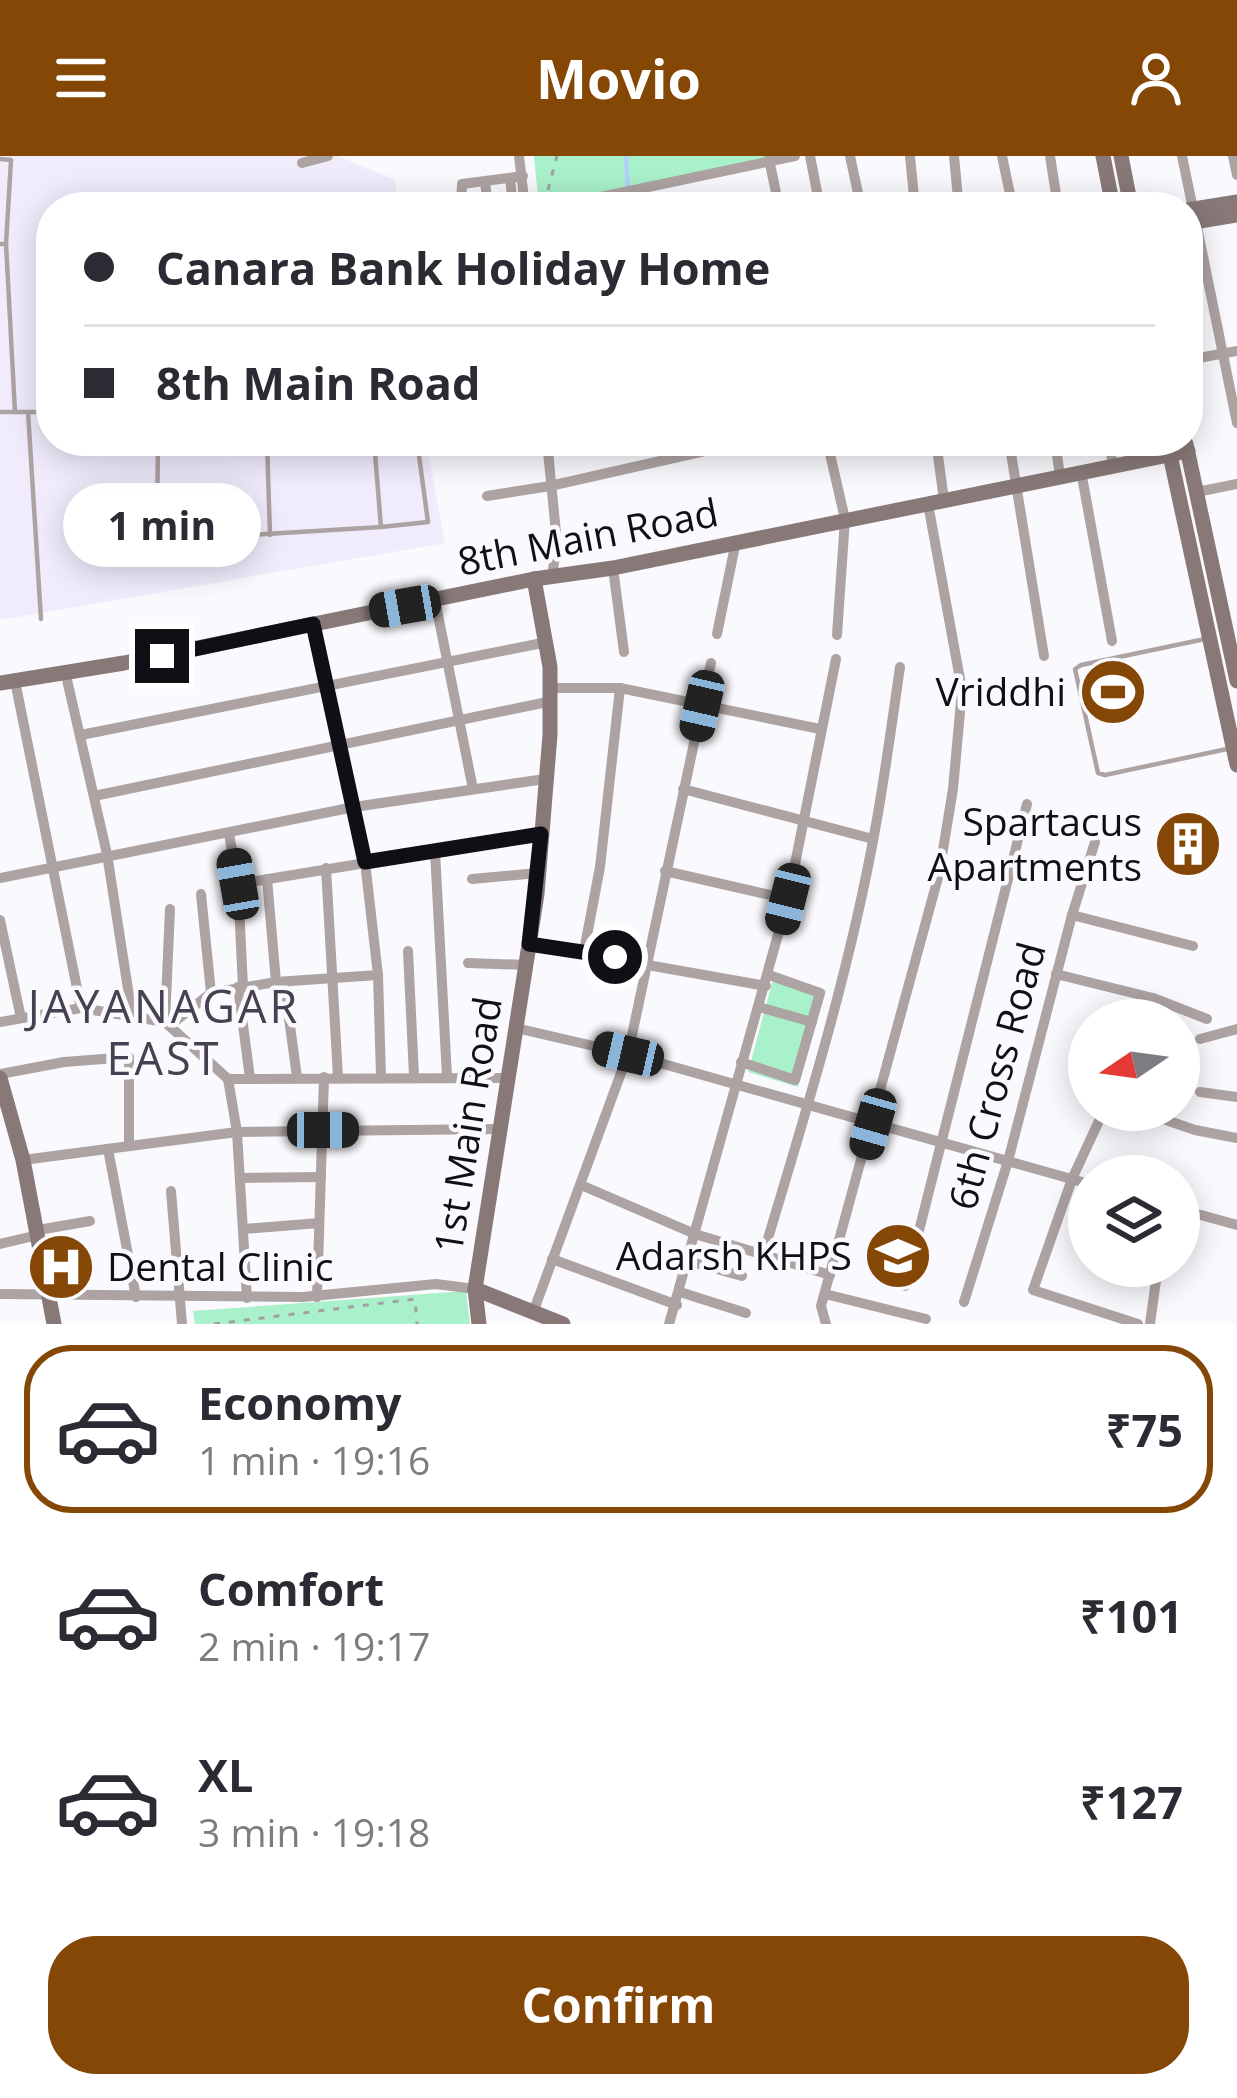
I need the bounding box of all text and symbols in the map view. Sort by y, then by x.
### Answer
text: Movio [536,41,701,115]
icon: menu [48,45,114,111]
icon: person [1123,45,1189,111]
text: Canara Bank Holiday Home [156,237,770,298]
text: 8th Main Road [156,352,480,413]
callout: 1 min [63,482,261,566]
street label: 8th Main Road [453,484,722,587]
text: 1 min [108,498,216,551]
car [366,582,444,630]
route end [135,629,189,683]
sports icon: Vriddhi [1078,657,1148,727]
place label: Vriddhi [935,664,1066,717]
car [676,667,728,745]
place label: Spartacus Apartments [928,794,1142,892]
building icon: Spartacus Apartments [1153,809,1223,879]
car [214,845,262,923]
car [762,860,814,938]
route start [588,930,642,984]
street label: 6th Cross Road [934,936,1057,1215]
district label: JAYANAGAR EAST [24,975,300,1088]
street label: 1st Main Road [420,993,513,1257]
north arrow [1068,999,1200,1131]
map controls [1068,999,1200,1287]
car [589,1028,667,1080]
car [846,1084,900,1164]
car [287,1112,359,1148]
button: layers [1068,1155,1200,1287]
school or university icon: Adarsh KHPS [863,1221,933,1291]
place label: Adarsh KHPS [616,1228,852,1281]
hospital icon: Dental Clinic [26,1232,96,1302]
place label: Dental Clinic [107,1239,333,1292]
text: Economy [198,1372,401,1433]
icon: car [54,1375,162,1483]
text: ₹75 [1106,1399,1183,1460]
text: 1 min · 19:16 [198,1433,430,1486]
text: Comfort [198,1558,384,1619]
icon: car [54,1561,162,1669]
text: ₹101 [1080,1585,1183,1646]
text: 2 min · 19:17 [198,1619,430,1672]
text: XL [198,1744,253,1805]
icon: car [54,1747,162,1855]
text: ₹127 [1080,1771,1183,1832]
text: 3 min · 19:18 [198,1805,430,1858]
button: Confirm [48,1936,1189,2074]

